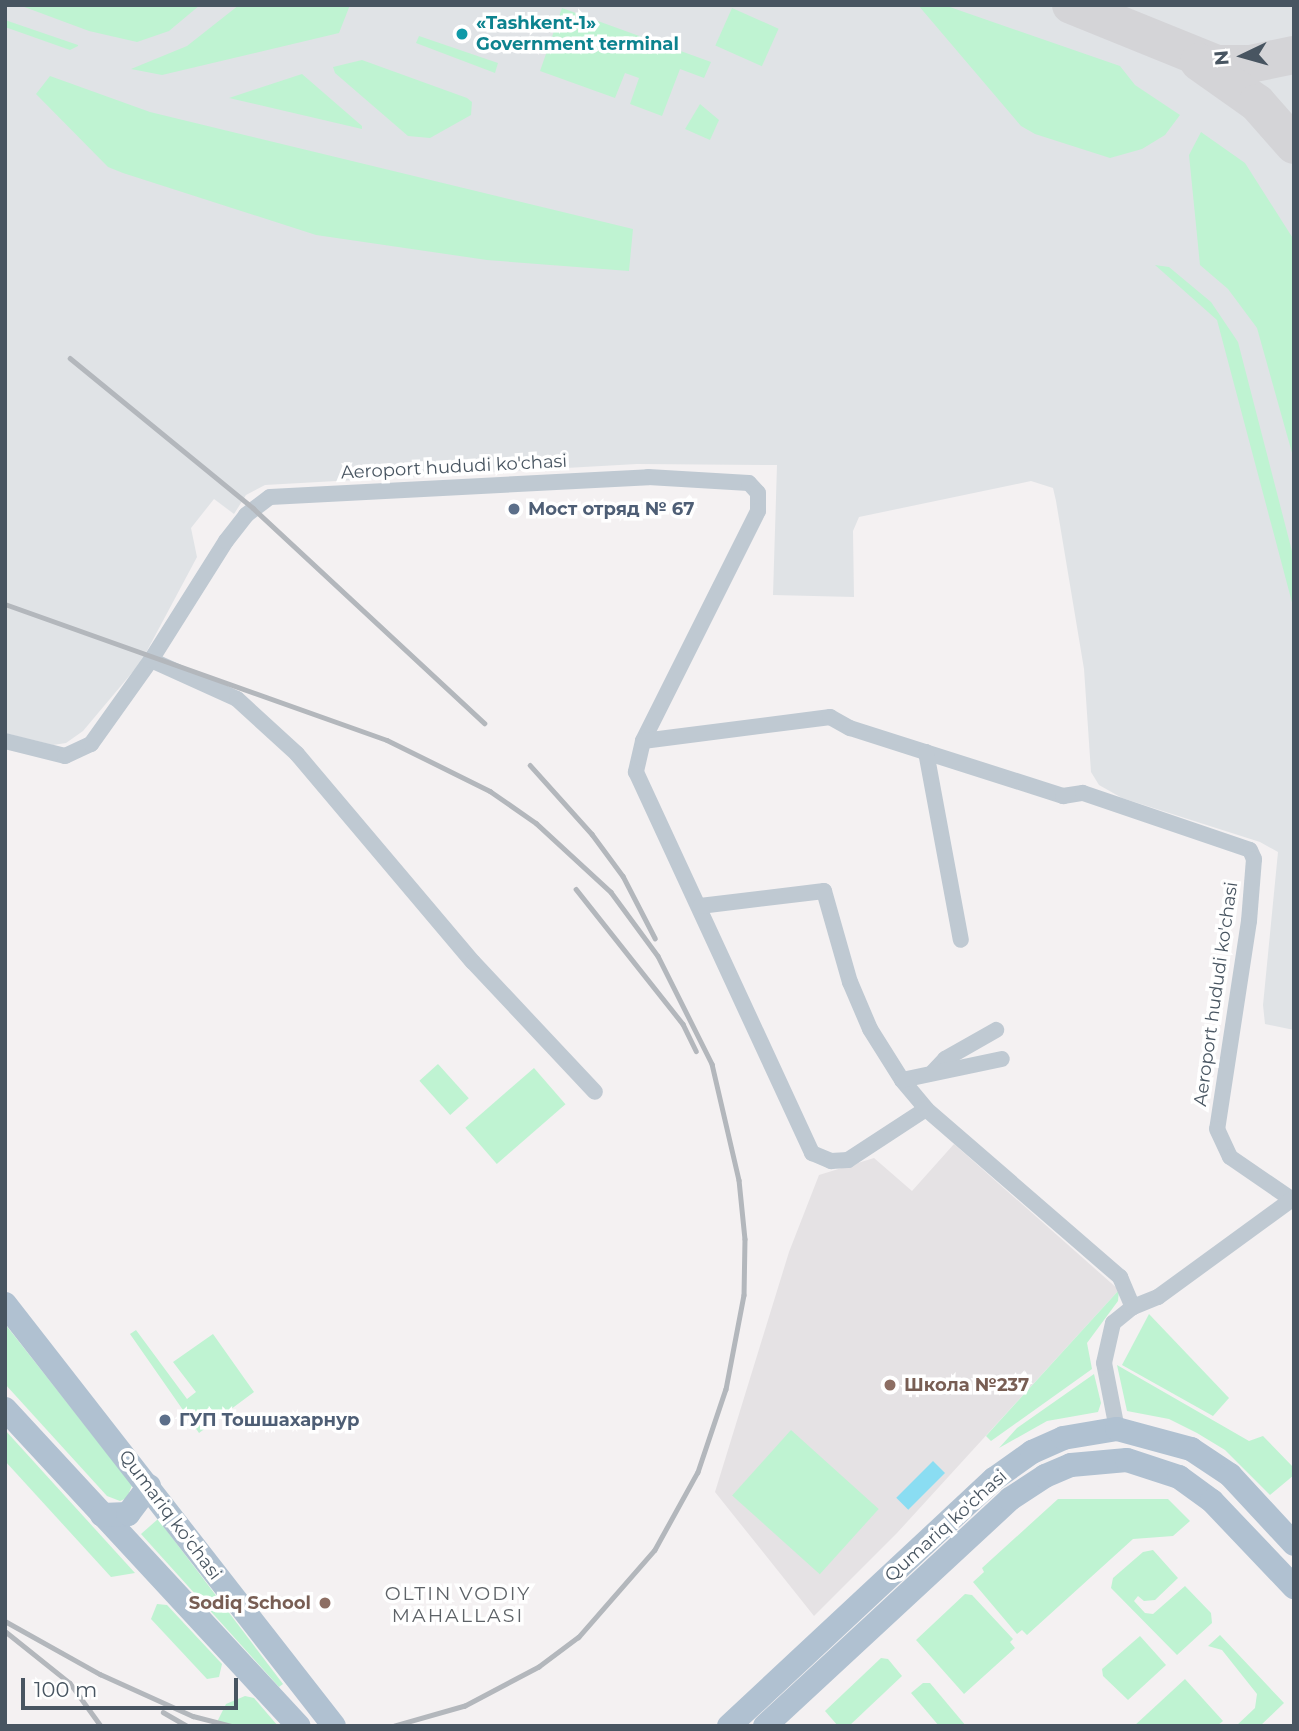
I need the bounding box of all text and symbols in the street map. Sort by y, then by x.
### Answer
place label: «Tashkent-1» Government terminal [476,13,679,56]
north arrow [1208,21,1278,91]
marker: «Tashkent-1» Government terminal [454,26,470,42]
text: N [1209,49,1234,67]
street label: Aeroport hududi ko'chasi [340,450,568,484]
place label: Мост отряд № 67 [528,498,694,520]
marker: Мост отряд № 67 [506,501,522,517]
street label: Aeroport hududi ko'chasi [1190,880,1242,1108]
place label: Школа №237 [904,1374,1029,1396]
marker: Школа №237 [882,1377,898,1393]
place label: ГУП Тошшахарнур [179,1409,360,1431]
marker: ГУП Тошшахарнур [157,1412,173,1428]
street label: Qumariq ko'chasi [114,1446,226,1584]
street label: Qumariq ko'chasi [880,1465,1012,1587]
district label: OLTIN VODIY MAHALLASI [386,1583,530,1627]
place label: Sodiq School [189,1592,311,1614]
marker: Sodiq School [317,1595,333,1611]
scale bar [24,1664,242,1708]
text: 100 m [34,1677,97,1702]

